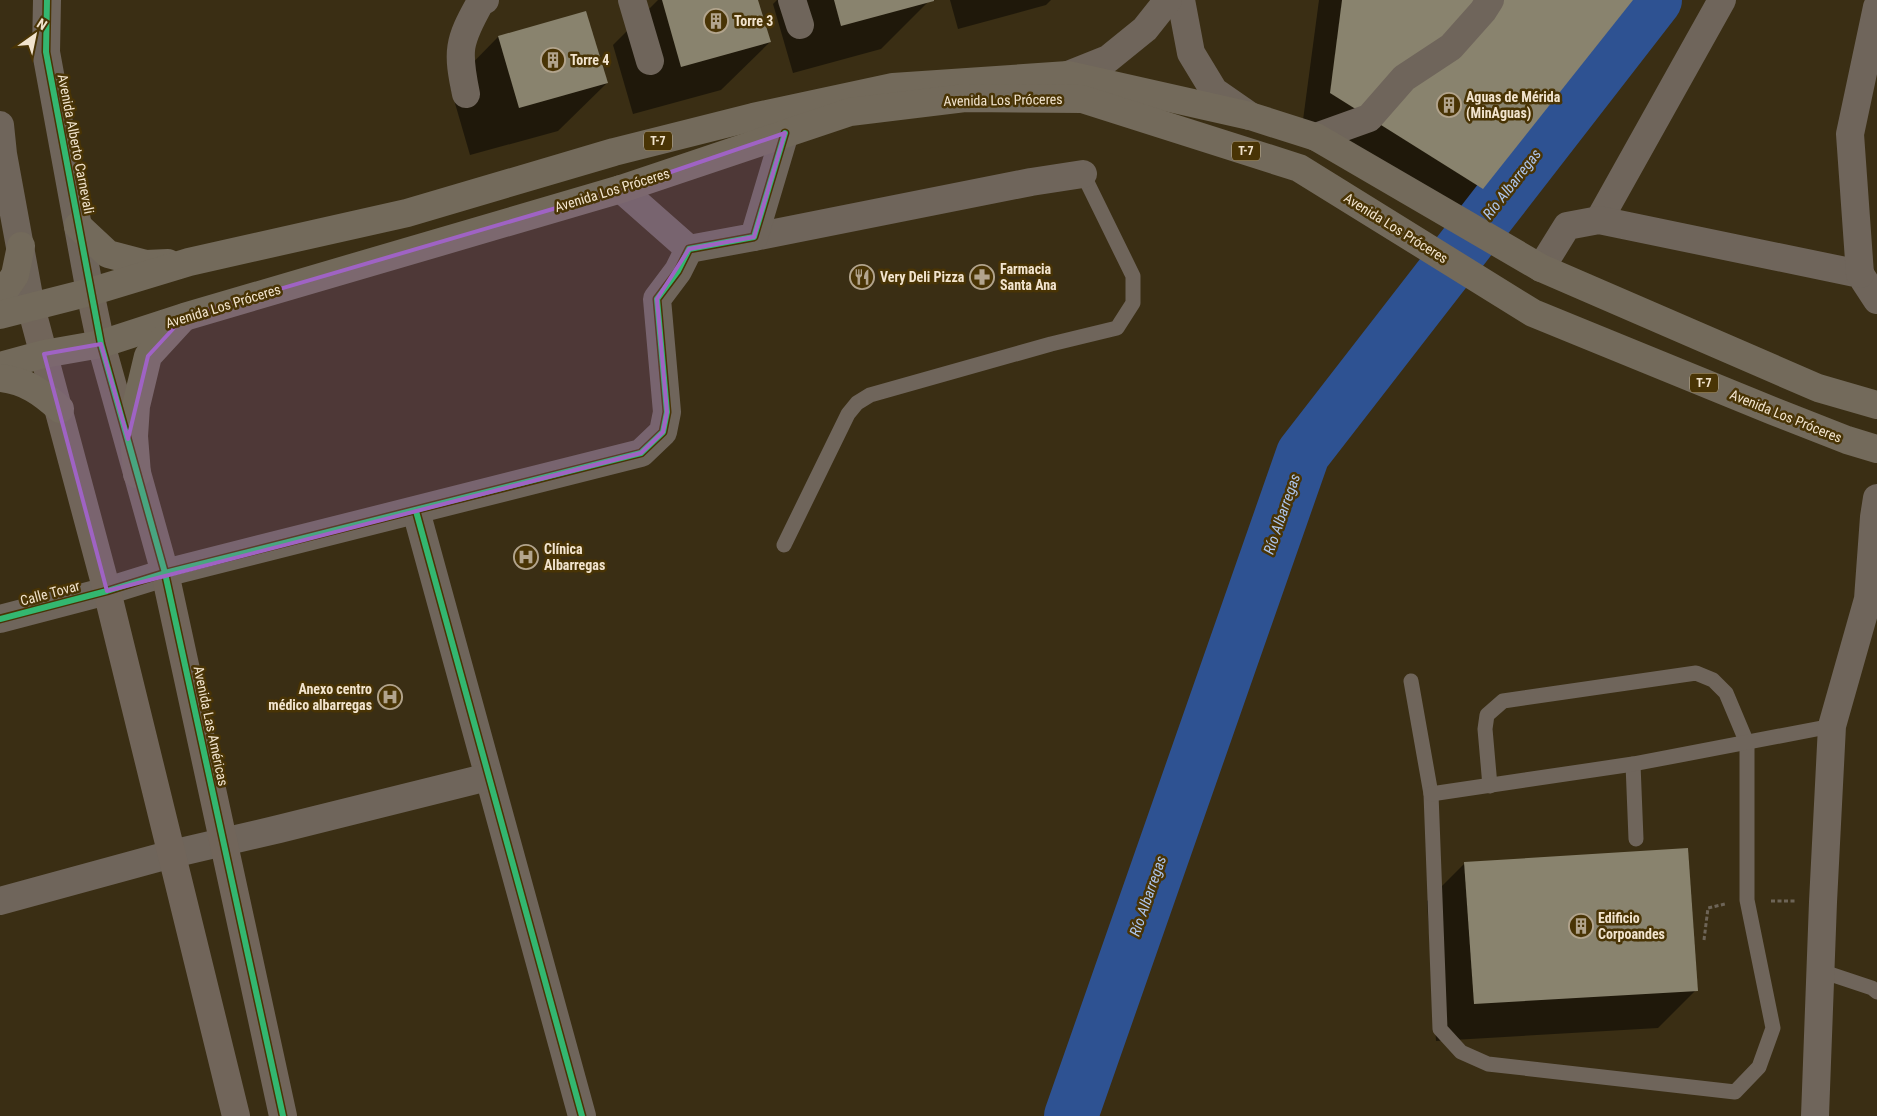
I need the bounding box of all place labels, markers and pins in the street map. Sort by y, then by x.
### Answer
building icon: Torre 3 [703,8,729,34]
place label: Torre 3 [734,13,773,29]
building icon: Torre 4 [540,47,566,73]
place label: Torre 4 [570,52,609,68]
place label: Aguas de Mérida (MinAguas) [1466,89,1561,122]
building icon: Aguas de Mérida (MinAguas) [1436,92,1462,118]
place label: Farmacia Santa Ana [1000,261,1057,293]
restaurant icon: Very Deli Pizza [849,264,875,290]
pharmacy icon: Farmacia Santa Ana [969,264,995,290]
place label: Very Deli Pizza [880,269,965,285]
place label: Clínica Albarregas [544,541,605,573]
hospital icon: Clínica Albarregas [513,544,539,570]
place label: Anexo centro médico albarregas [268,681,372,713]
hospital icon: Anexo centro médico albarregas [377,684,403,710]
place label: Edificio Corpoandes [1598,910,1665,942]
building icon: Edificio Corpoandes [1568,913,1594,939]

